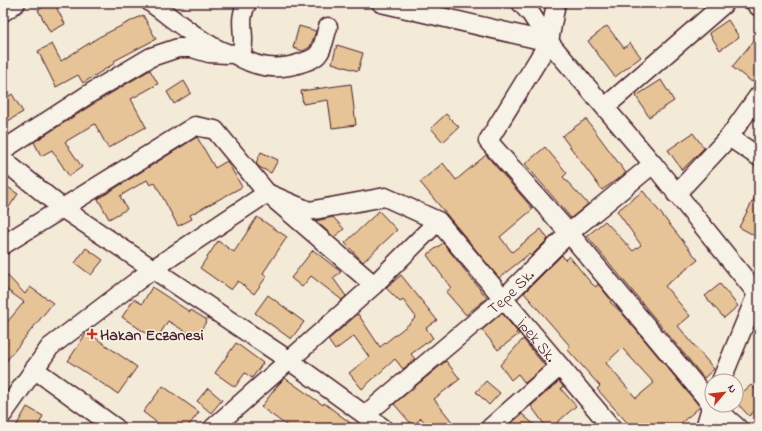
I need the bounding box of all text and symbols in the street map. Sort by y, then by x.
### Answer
street label: Tepe Sk. [483,264,541,321]
street label: İpek Sk. [510,313,562,368]
place label: Hakan Eczanesi [100,324,204,348]
marker: Hakan Eczanesi [87,329,97,339]
north arrow [704,373,744,413]
text: N [723,382,741,396]

